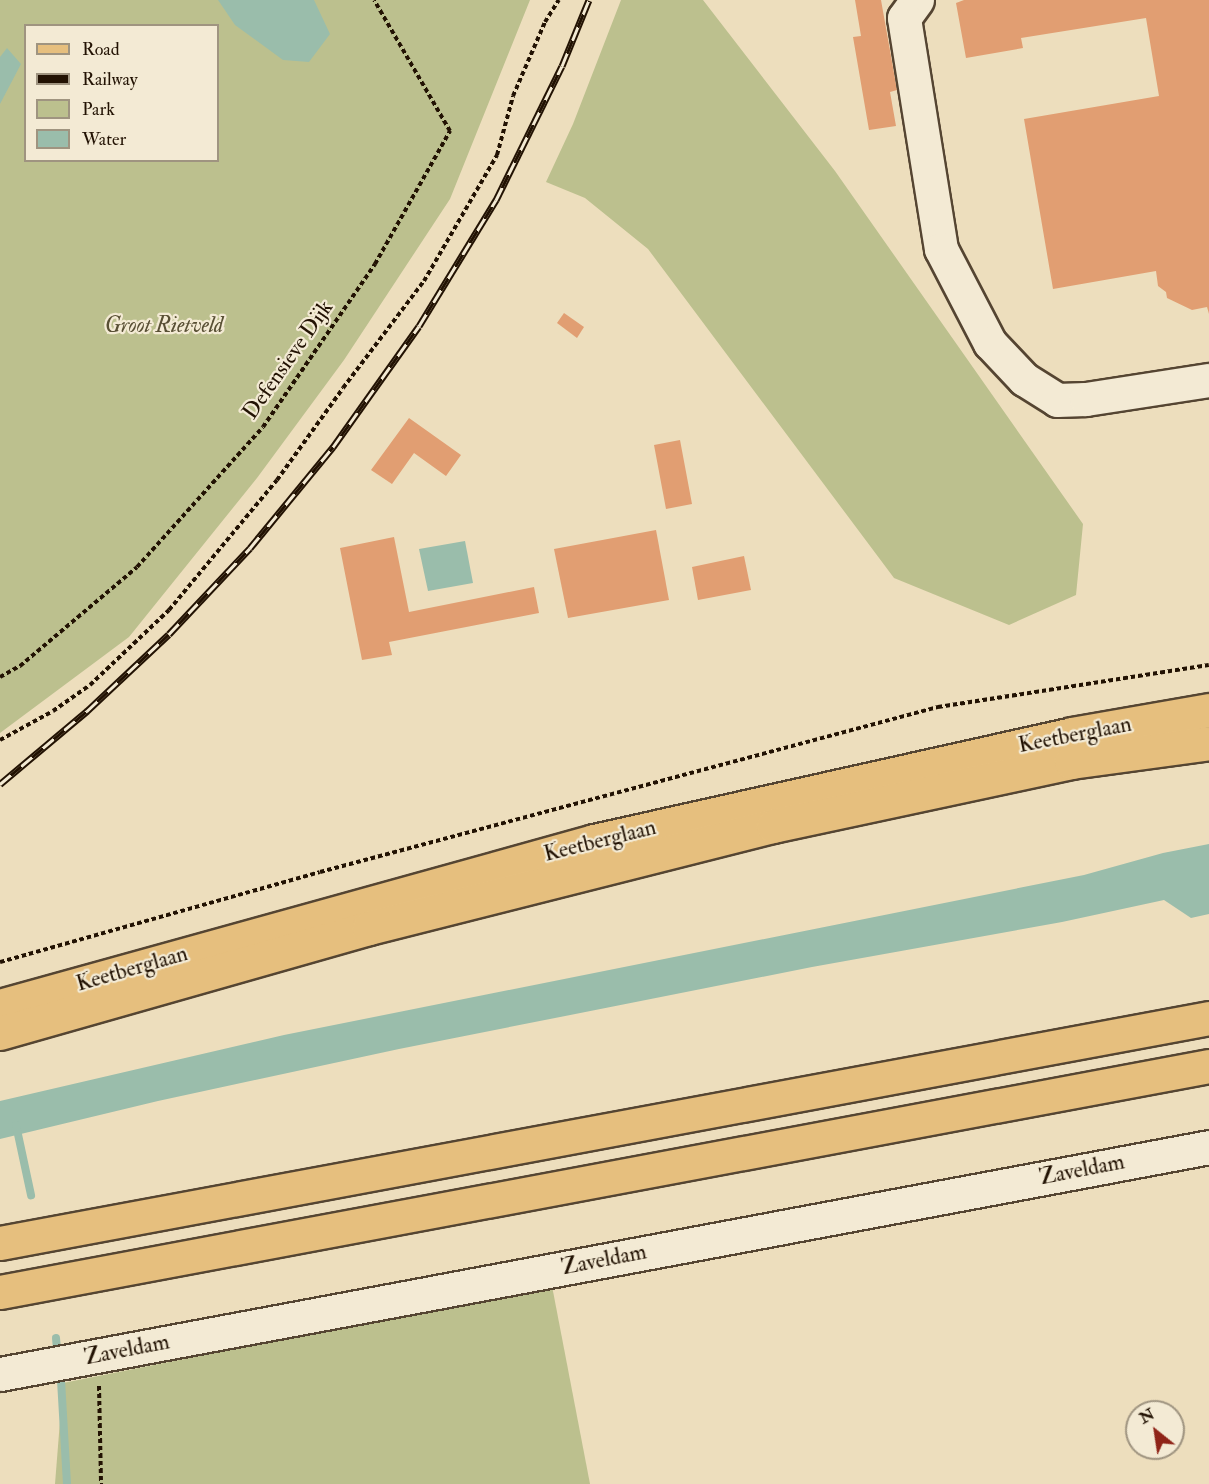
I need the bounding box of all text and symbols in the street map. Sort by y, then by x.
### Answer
legend [24,24,219,162]
text: Road [82,38,120,61]
text: Railway [82,68,138,91]
text: Park [82,98,115,121]
text: Water [82,128,126,151]
street label: Defensieve Dijk [237,295,339,425]
park label: Groot Rietveld [105,313,223,339]
street label: Keetberglaan [1016,711,1134,759]
street label: Keetberglaan [541,814,659,868]
street label: Keetberglaan [73,941,191,997]
street label: Zaveldam [1037,1149,1127,1191]
street label: Zaveldam [559,1239,649,1281]
street label: Zaveldam [82,1329,172,1371]
north arrow [1125,1400,1185,1460]
text: N [1136,1404,1158,1428]

